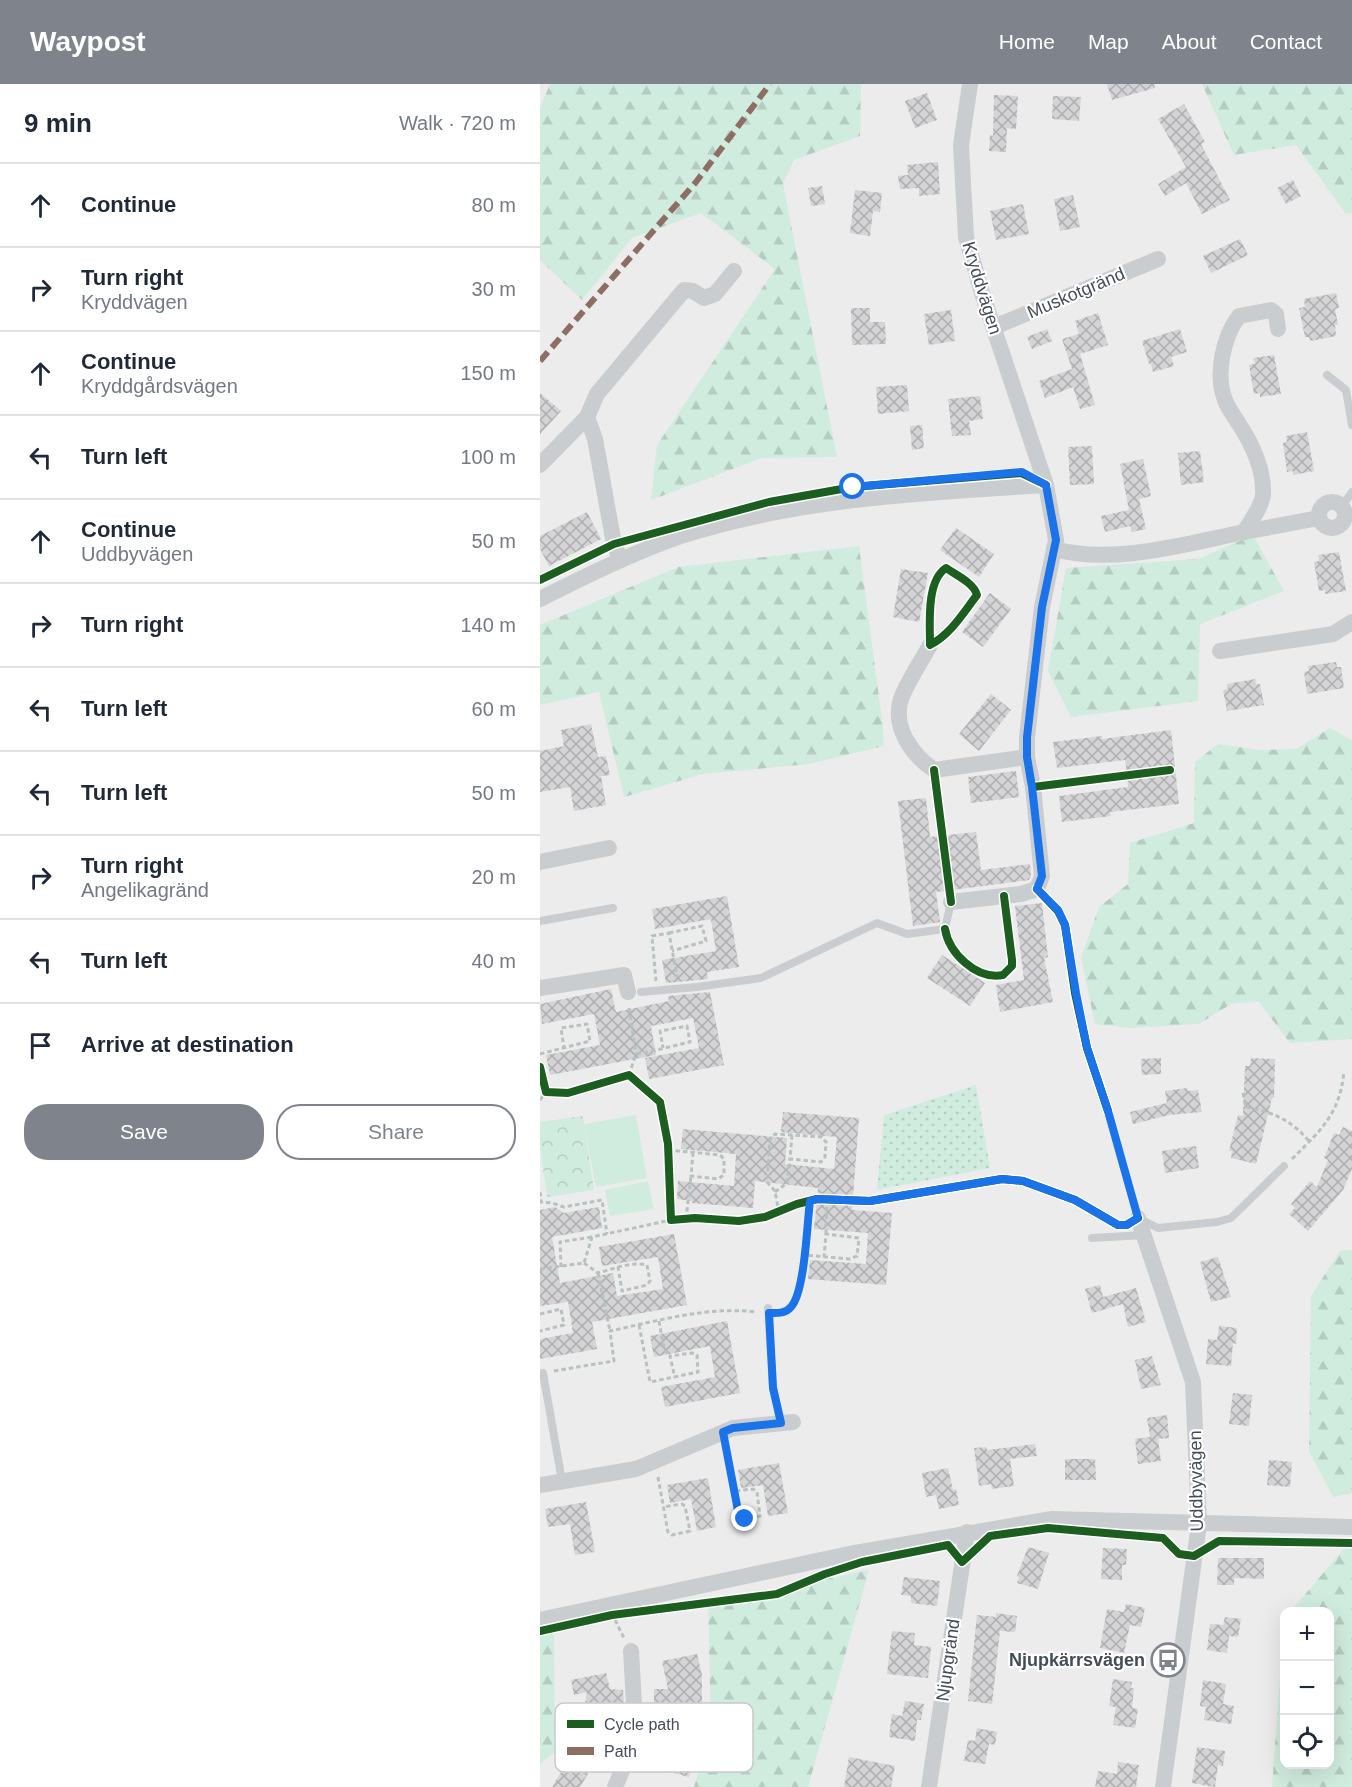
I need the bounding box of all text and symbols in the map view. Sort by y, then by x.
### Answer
text: Waypost [30,26,146,57]
text: Home [999,30,1055,53]
text: Map [1088,30,1129,53]
text: About [1162,30,1217,53]
text: Contact [1250,30,1322,53]
text: 9 min [24,108,92,138]
text: Walk · 720 m [399,112,516,134]
icon: ahead [24,189,57,222]
text: Continue [81,192,176,217]
text: 80 m [472,194,516,216]
street label: Kryddvägen [958,239,1006,337]
street label: Muskotgränd [1024,263,1128,323]
text: Turn right [81,265,183,290]
icon: right [24,273,57,306]
text: 30 m [472,278,516,300]
text: Kryddvägen [81,291,188,313]
text: Continue [81,349,176,374]
icon: ahead [24,357,57,390]
text: 150 m [460,362,516,384]
text: Kryddgårdsvägen [81,375,238,397]
icon: left [24,441,57,474]
text: Turn left [81,444,167,469]
text: 100 m [460,446,516,468]
route start [839,473,865,499]
text: Continue [81,517,176,542]
icon: ahead [24,525,57,558]
text: 50 m [472,530,516,552]
text: Uddbyvägen [81,543,193,565]
icon: right [24,609,57,642]
text: Turn right [81,612,183,637]
text: 140 m [460,614,516,636]
icon: left [24,693,57,726]
text: Turn left [81,696,167,721]
text: 60 m [472,698,516,720]
icon: left [24,777,57,810]
text: Turn left [81,780,167,805]
text: 50 m [472,782,516,804]
text: Turn right [81,853,183,878]
icon: right [24,861,57,894]
text: 20 m [472,866,516,888]
text: Angelikagränd [81,879,209,901]
icon: left [24,945,57,978]
text: Turn left [81,948,167,973]
text: 40 m [472,950,516,972]
icon: arrive [24,1029,57,1062]
text: Arrive at destination [81,1032,294,1057]
button: Save [24,1104,264,1160]
button: Share [276,1104,516,1160]
street label: Uddbyvägen [1185,1430,1207,1532]
route end [731,1505,757,1531]
map controls [1280,1607,1334,1769]
button: + [1280,1607,1334,1661]
street label: Njupgränd [932,1617,964,1703]
bus stop icon: Njupkärrsvägen [1150,1642,1186,1678]
place label: Njupkärrsvägen [1009,1650,1145,1670]
button: − [1280,1661,1334,1715]
legend [555,1703,753,1772]
button: locate [1280,1715,1334,1769]
text: Cycle path [604,1716,680,1733]
text: Path [604,1743,637,1760]

